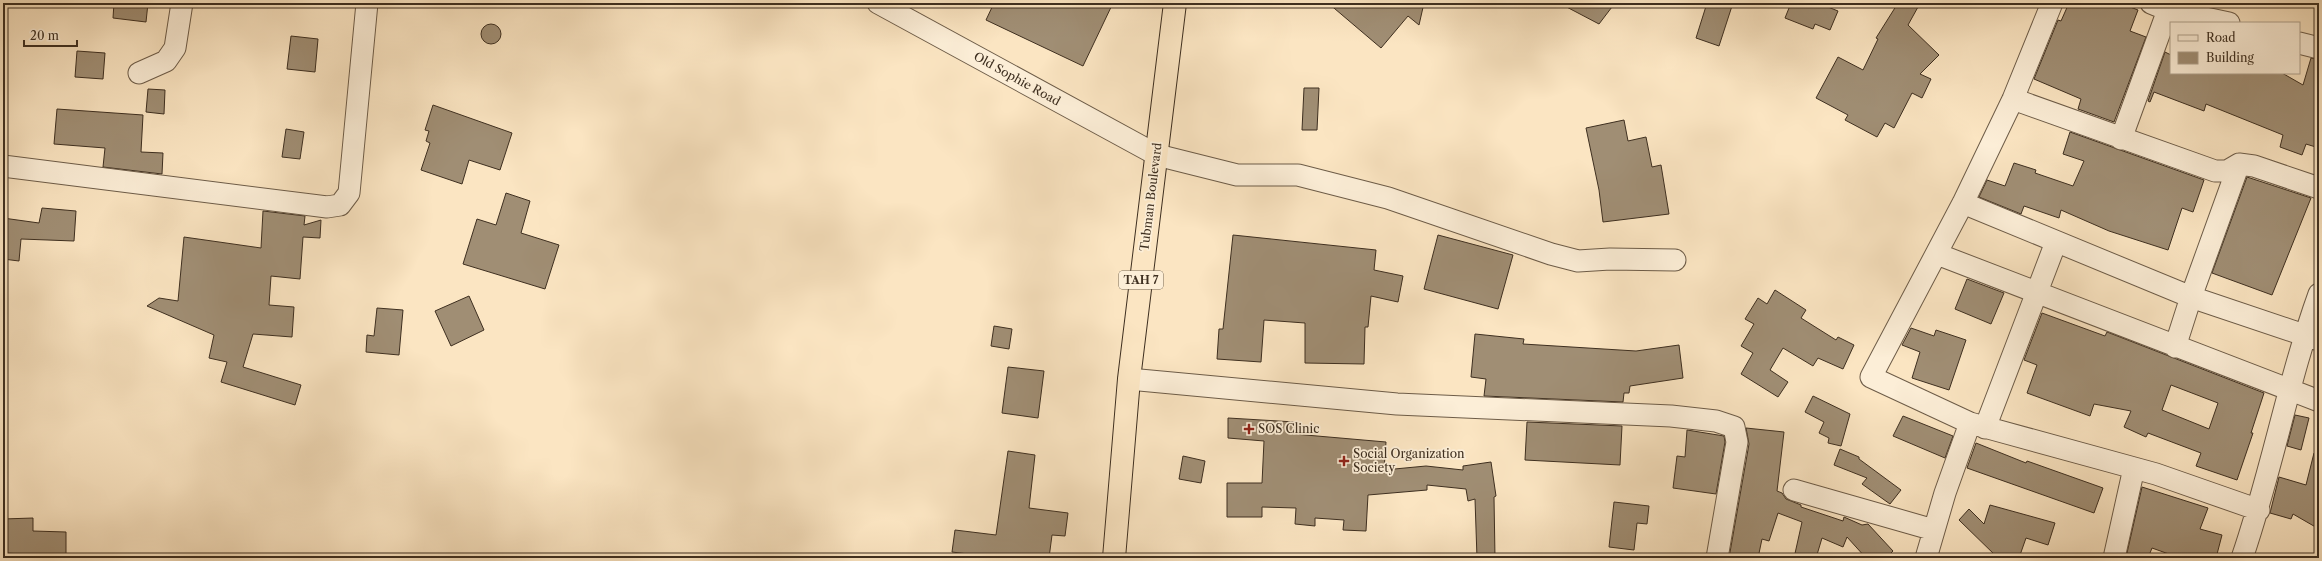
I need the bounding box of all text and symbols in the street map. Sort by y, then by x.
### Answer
scale bar [24,22,77,48]
legend [2170,22,2300,74]
text: 20 m [30,28,59,43]
text: Road [2206,30,2236,45]
street label: Old Sophie Road [971,49,1064,109]
text: Building [2206,50,2254,65]
street label: Tubman Boulevard [1136,141,1165,252]
road number: TAH 7 [1119,271,1163,289]
place label: SOS Clinic [1258,421,1320,436]
marker: SOS Clinic [1243,423,1255,435]
place label: Social Organization Society [1353,446,1465,475]
marker: Social Organization Society [1338,455,1350,467]

